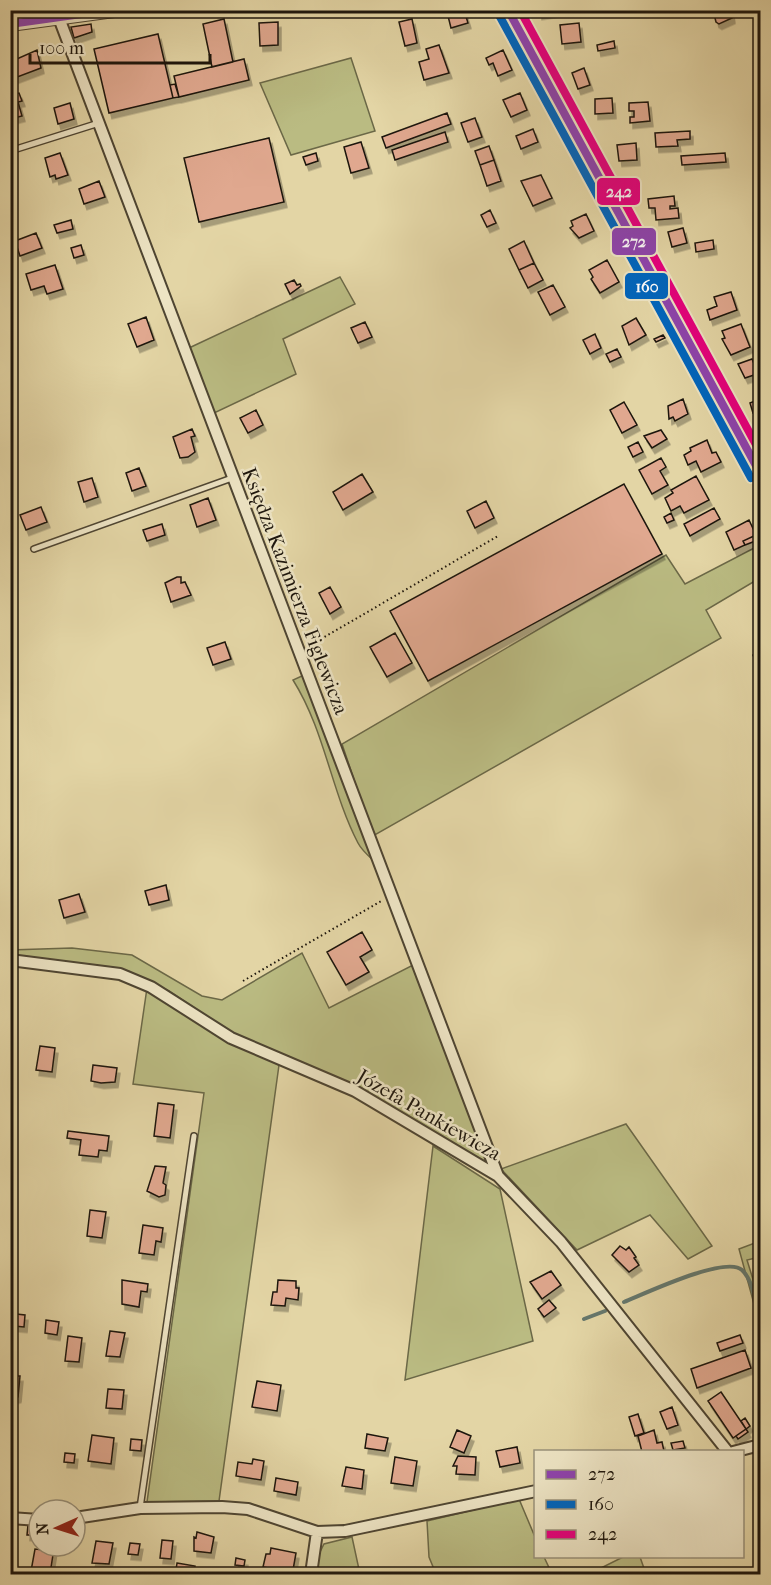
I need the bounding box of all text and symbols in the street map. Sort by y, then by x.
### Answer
scale bar [30,27,210,65]
text: 100 m [39,38,84,59]
line badge: 242 [596,177,641,206]
text: 242 [606,182,632,202]
line badge: 272 [611,227,657,256]
text: 272 [622,232,646,251]
line badge: 160 [624,272,669,300]
text: 160 [635,277,659,296]
street label: Księdza Kazimierza Figlewicza [237,464,353,718]
street label: Józefa Pankiewicza [351,1063,506,1166]
legend [534,1450,744,1558]
text: 272 [588,1464,615,1485]
text: 160 [588,1494,614,1515]
north arrow [27,1498,87,1558]
text: N [33,1521,52,1535]
text: 242 [588,1524,617,1545]

